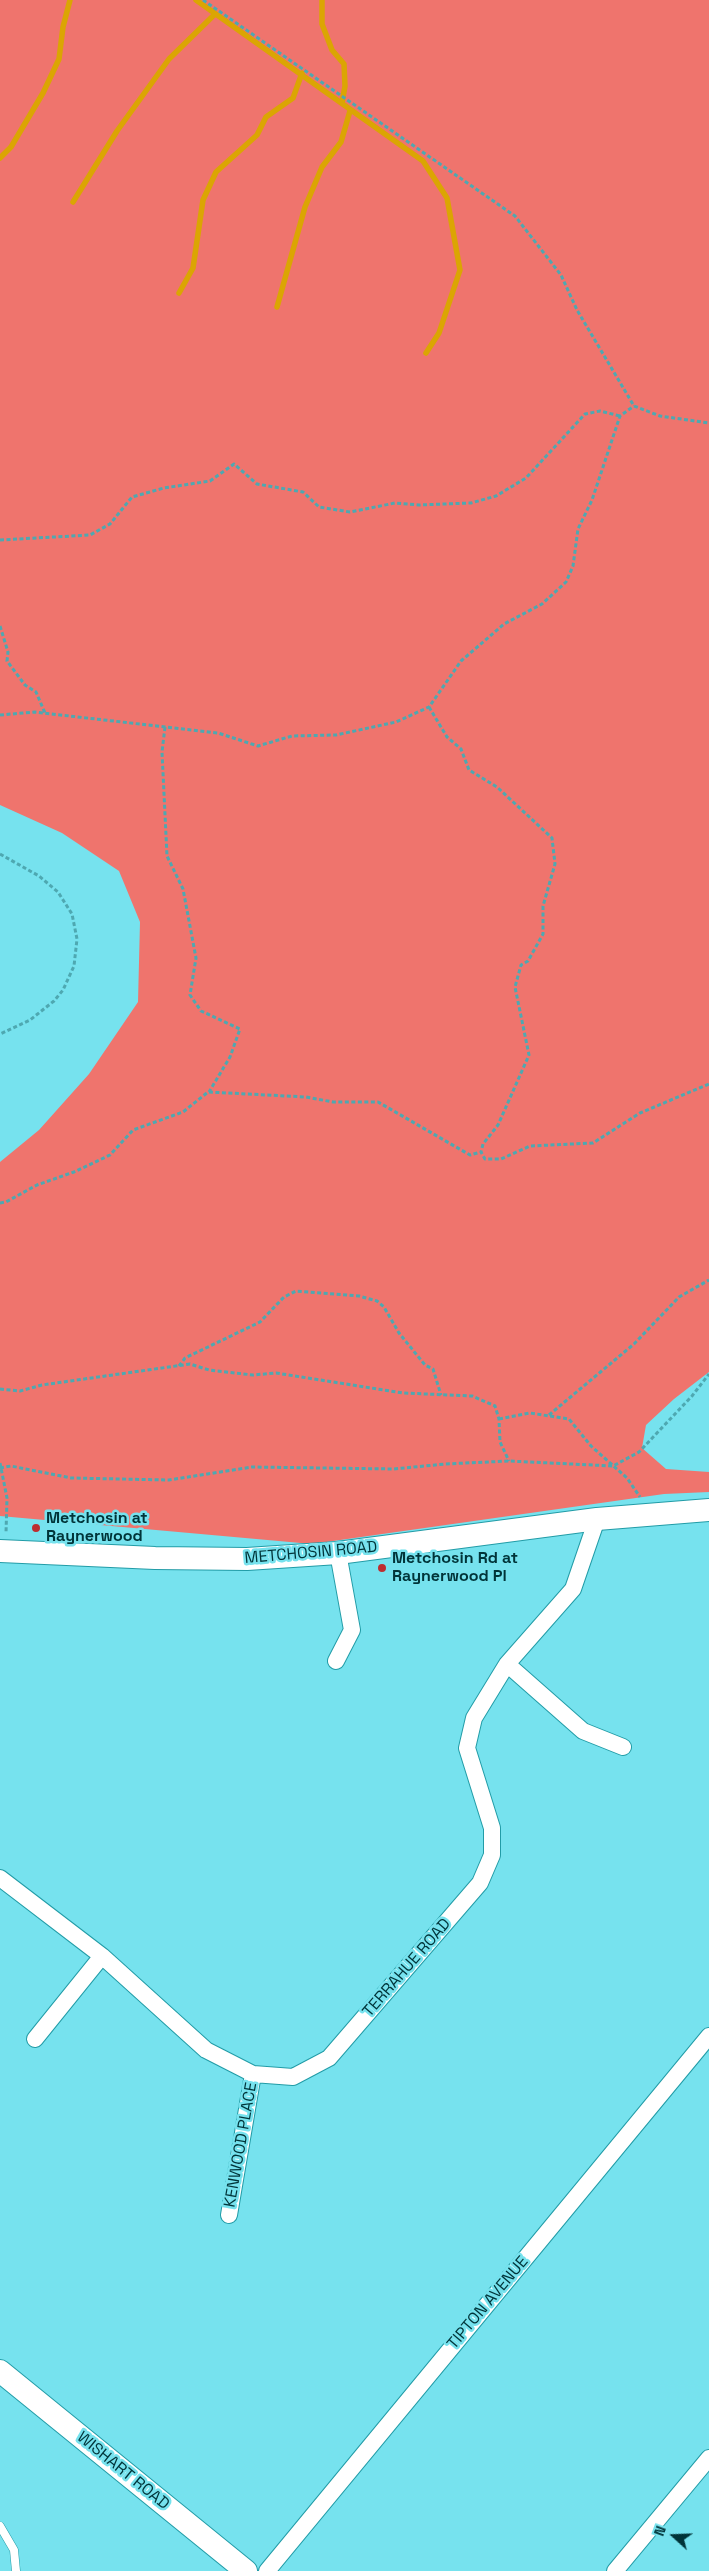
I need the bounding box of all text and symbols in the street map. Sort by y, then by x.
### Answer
place label: Metchosin at Raynerwood [46,1509,148,1547]
marker: Metchosin at Raynerwood [30,1522,42,1534]
street label: METCHOSIN ROAD [244,1538,378,1568]
place label: Metchosin Rd at Raynerwood Pl [392,1549,518,1587]
marker: Metchosin Rd at Raynerwood Pl [376,1562,388,1574]
street label: TERRAHUE ROAD [359,1915,455,2021]
street label: KENWOOD PLACE [221,2081,261,2209]
street label: TIPTON AVENUE [443,2253,533,2353]
street label: WISHART ROAD [73,2428,173,2514]
north arrow [649,2511,699,2561]
text: N [650,2523,670,2538]

